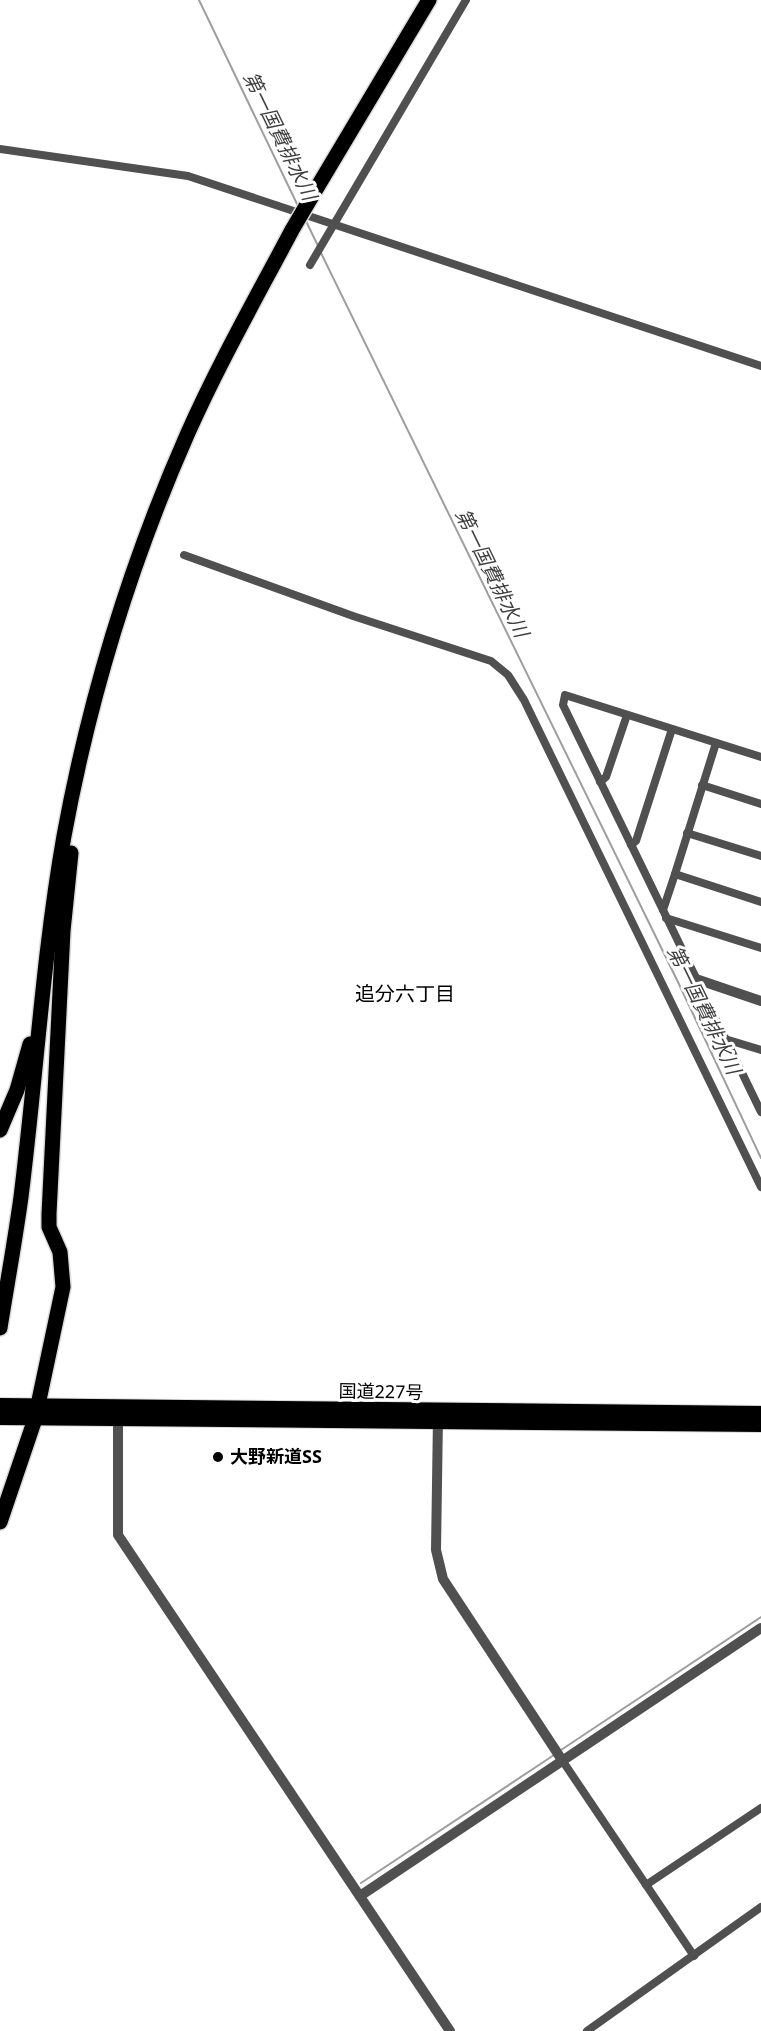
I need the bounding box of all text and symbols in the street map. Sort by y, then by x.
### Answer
water label: 第一国費排水川 [238,67,324,206]
water label: 第一国費排水川 [450,504,536,643]
water label: 第一国費排水川 [662,941,748,1080]
district label: 追分六丁目 [355,980,455,1007]
street label: 国道227号 [338,1378,424,1404]
place label: 大野新道SS [230,1444,322,1468]
marker: 大野新道SS [211,1450,225,1464]

